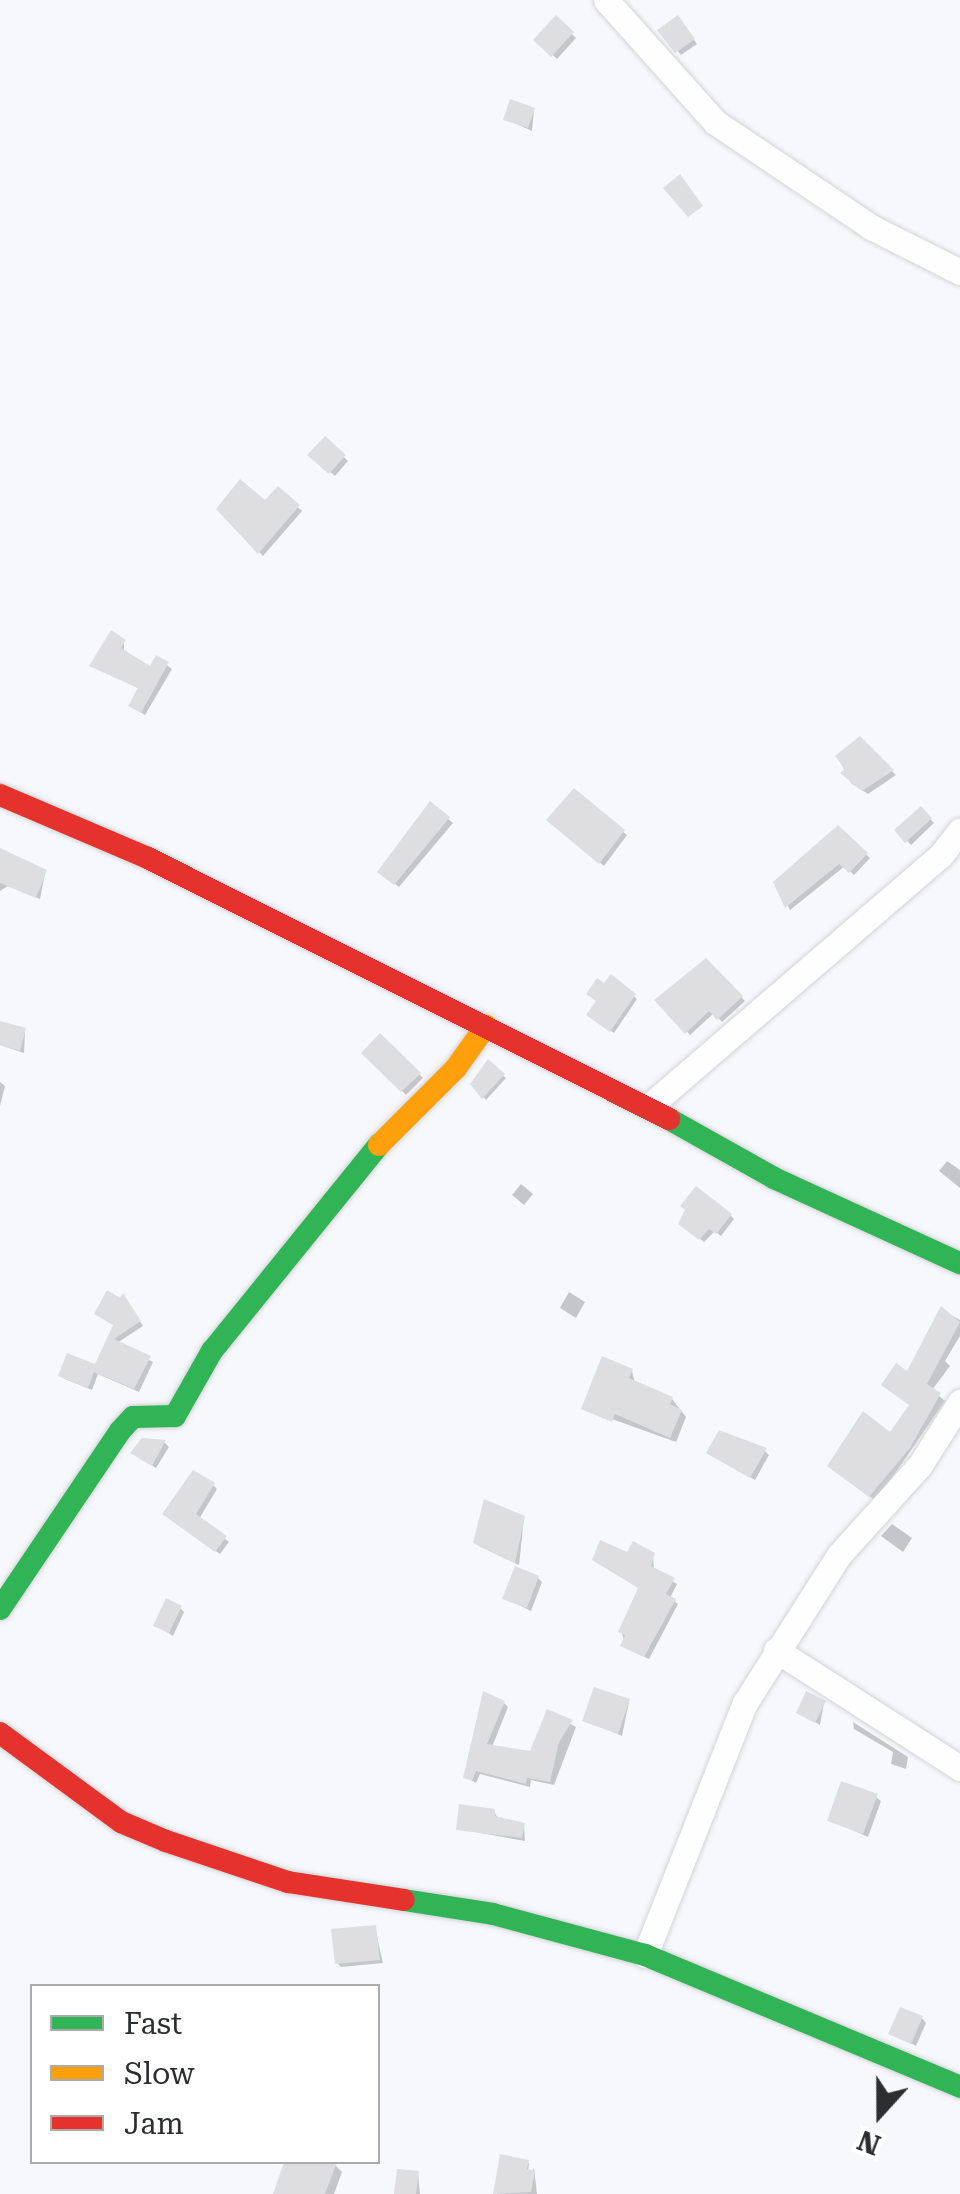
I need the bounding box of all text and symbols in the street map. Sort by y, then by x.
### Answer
legend [30,1984,380,2164]
text: Fast [124,2006,182,2041]
text: Slow [124,2056,195,2091]
north arrow [830,2064,930,2164]
text: Jam [124,2106,184,2141]
text: N [853,2123,885,2162]

